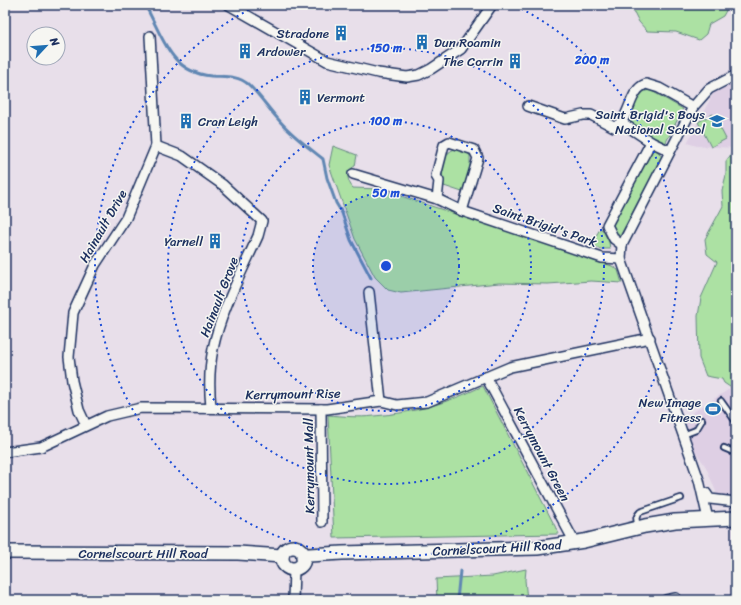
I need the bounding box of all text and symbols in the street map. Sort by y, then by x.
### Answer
place label: Stradone [277,22,329,45]
building icon: Stradone [332,24,350,42]
north arrow [26,26,66,66]
place label: Dun Roamin [434,31,501,54]
text: N [44,33,65,50]
building icon: Dun Roamin [413,33,431,51]
text: 150 m [370,37,403,59]
place label: Ardower [256,40,306,63]
building icon: Ardower [236,42,254,60]
text: 200 m [574,49,610,71]
place label: The Corrin [443,50,503,73]
building icon: The Corrin [506,52,524,70]
place label: Vermont [317,86,365,109]
building icon: Vermont [296,88,314,106]
place label: Saint Brigid's Boys National School [595,103,705,141]
place label: Cran Leigh [198,110,258,133]
text: 100 m [370,110,403,132]
building icon: Cran Leigh [177,112,195,130]
school or university icon: Saint Brigid's Boys National School [708,112,726,130]
text: 50 m [372,182,400,204]
street label: Hainault Drive [73,185,133,267]
street label: Saint Brigid's Park [490,196,600,254]
place label: Yarnell [164,230,203,253]
building icon: Yarnell [206,232,224,250]
street label: Hainault Grove [193,253,245,341]
centre of rings [379,259,393,273]
street label: Kerrymount Rise [245,382,341,406]
place label: New Image Fitness [638,391,702,429]
sports icon: New Image Fitness [704,400,722,418]
street label: Kerrymount Green [507,402,577,506]
street label: Kerrymount Mall [297,418,321,514]
street label: Cornelscourt Hill Road [432,533,563,563]
street label: Cornelscourt Hill Road [79,542,209,565]

